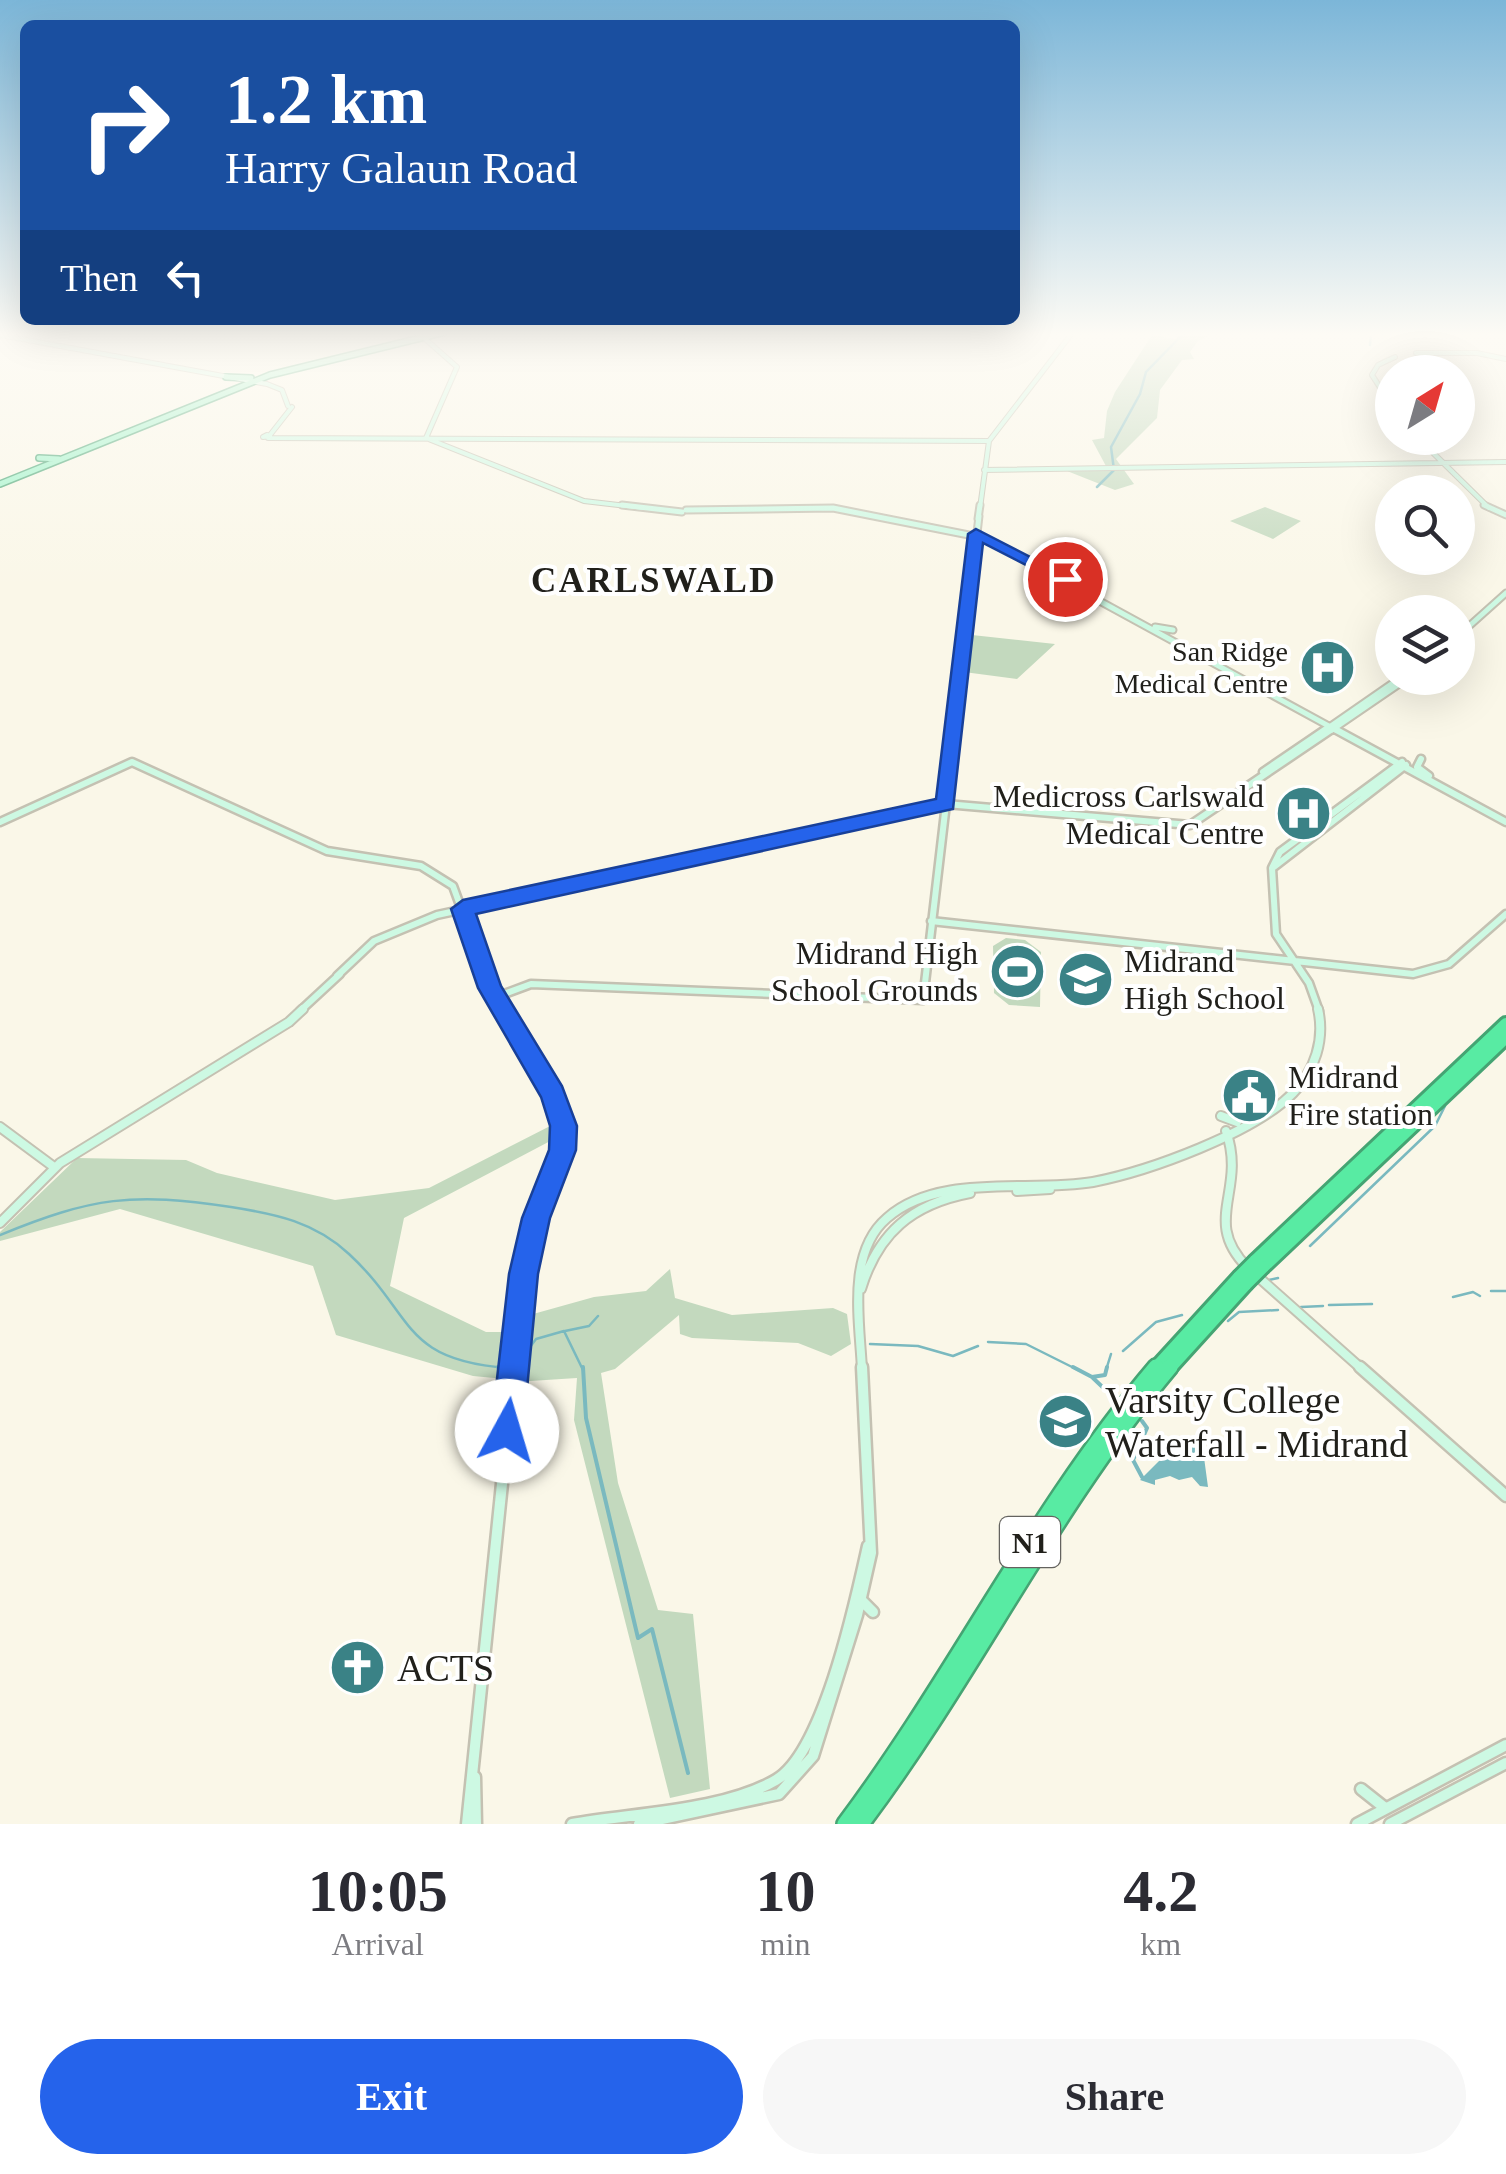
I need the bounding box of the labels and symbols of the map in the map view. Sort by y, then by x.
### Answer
north arrow [1375,355,1475,455]
pin [1023,537,1108,622]
district label: CARLSWALD [531,561,777,600]
place label: San Ridge Medical Centre [1115,636,1288,699]
hospital icon: San Ridge Medical Centre [1297,637,1357,697]
place label: Medicross Carlswald Medical Centre [993,778,1264,851]
hospital icon: Medicross Carlswald Medical Centre [1273,784,1333,844]
place label: Midrand High School Grounds [771,935,978,1008]
sports icon: Midrand High School Grounds [987,941,1047,1001]
place label: Midrand High School [1124,943,1285,1016]
school or university icon: Midrand High School [1055,949,1115,1009]
place label: Midrand Fire station [1288,1059,1433,1132]
public building icon: Midrand Fire station [1219,1065,1279,1125]
position arrow [455,1379,559,1483]
place label: Varsity College Waterfall - Midrand [1105,1379,1408,1465]
school or university icon: Varsity College Waterfall - Midrand [1036,1392,1096,1452]
road number: N1 [1000,1517,1060,1567]
church icon: ACTS [328,1638,388,1698]
place label: ACTS [397,1647,494,1689]

